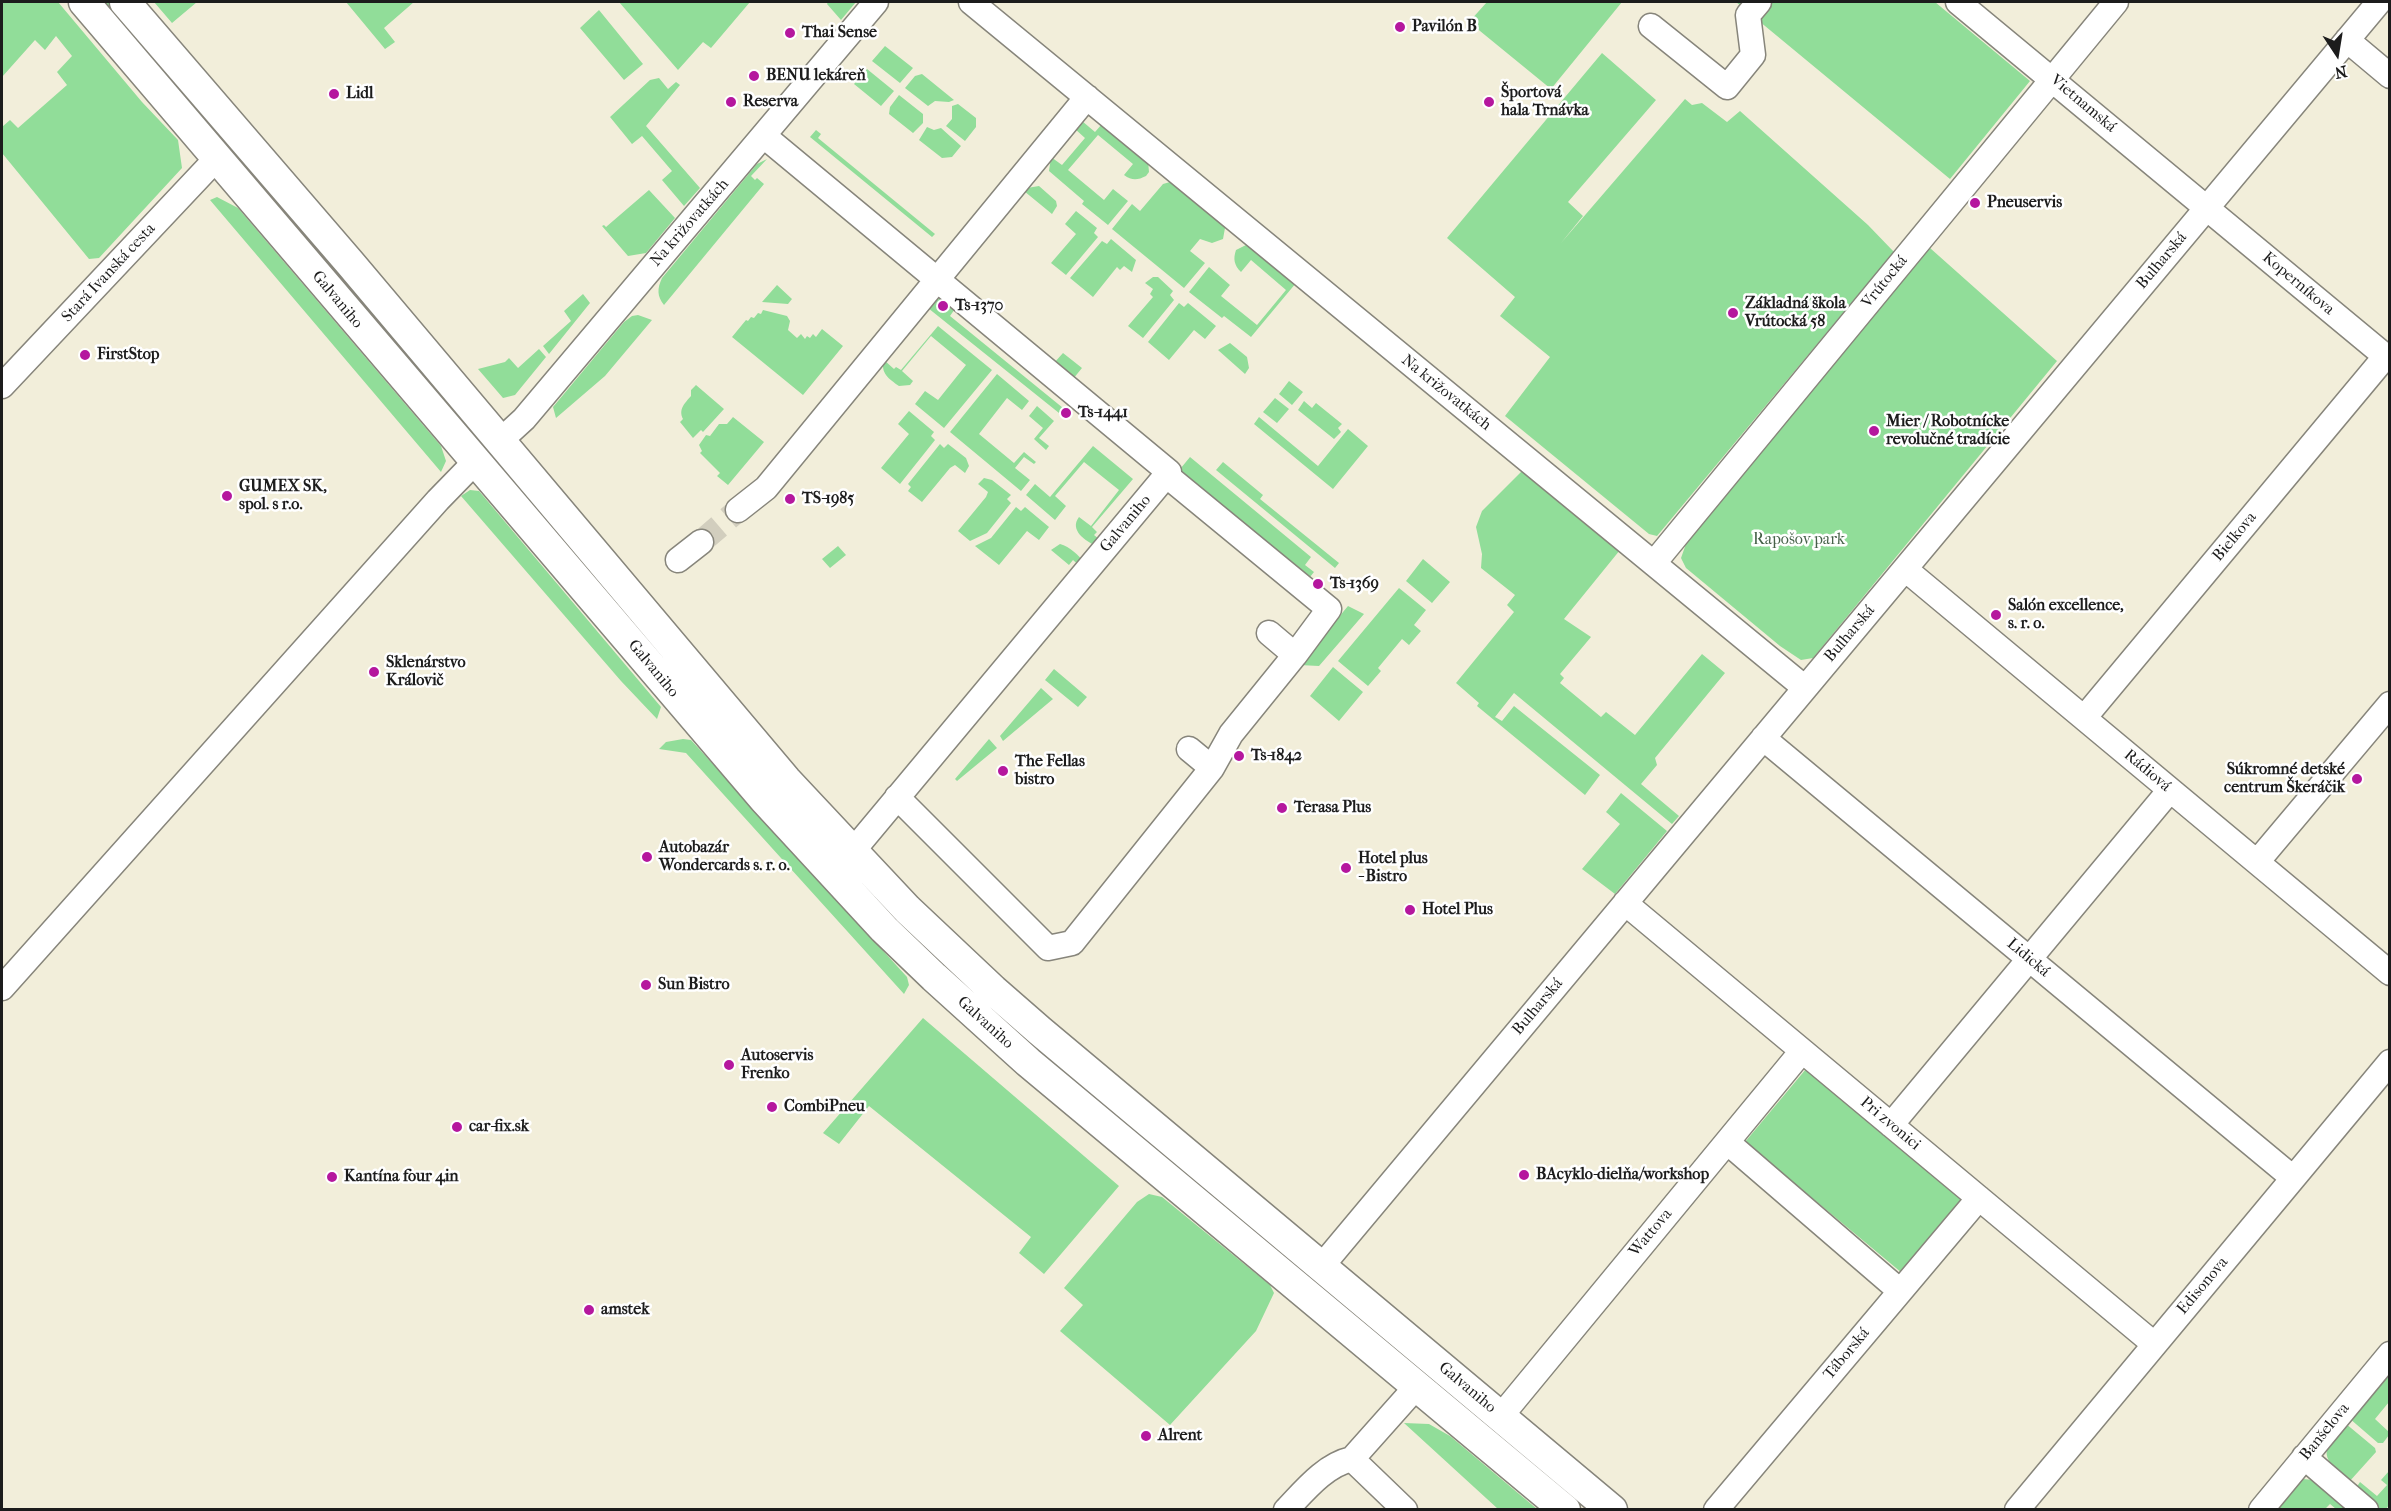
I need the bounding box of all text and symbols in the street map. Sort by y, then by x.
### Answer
place label: Pavilón B [1412,17,1477,37]
marker: Pavilón B [1393,20,1407,34]
place label: Thai Sense [802,23,877,43]
north arrow [2307,24,2367,84]
marker: Thai Sense [783,26,797,40]
text: N [2333,62,2349,83]
place label: BENU lekáreň [766,66,866,86]
marker: BENU lekáreň [747,69,761,83]
street label: Vietnamská [2046,71,2120,137]
place label: Športová hala Trnávka [1501,83,1589,121]
place label: Lidl [346,84,373,104]
marker: Lidl [327,87,341,101]
place label: Reserva [743,92,798,112]
marker: Reserva [724,95,738,109]
marker: Športová hala Trnávka [1482,95,1496,109]
street label: Na križovatkách [647,175,733,271]
place label: Pneuservis [1987,193,2062,213]
marker: Pneuservis [1968,196,1982,210]
street label: Stará Ivanská cesta [58,220,160,326]
street label: Bulharská [2133,229,2191,293]
street label: Koperníkova [2258,248,2338,320]
street label: Vrútocká [1858,252,1912,312]
street label: Galvaniho [307,267,367,333]
place label: Základná škola Vrútocká 58 [1745,294,1846,332]
place label: Ts-1370 [955,296,1003,316]
marker: Ts-1370 [936,299,950,313]
marker: Základná škola Vrútocká 58 [1726,306,1740,320]
place label: FirstStop [97,345,160,365]
marker: FirstStop [78,348,92,362]
street label: Na križovatkách [1397,351,1495,435]
place label: Ts-1441 [1078,403,1128,423]
marker: Ts-1441 [1059,406,1073,420]
place label: Mier / Robotnícke revolučné tradície [1886,412,2010,450]
marker: Mier / Robotnícke revolučné tradície [1867,424,1881,438]
place label: GUMEX SK, spol. s r.o. [239,477,327,515]
marker: GUMEX SK, spol. s r.o. [220,489,234,503]
place label: TS-1985 [802,489,854,509]
street label: Galvaniho [1096,491,1156,557]
marker: TS-1985 [783,492,797,506]
street label: Bielkova [2209,508,2261,566]
park label: Rapošov park [1753,530,1845,550]
place label: Ts-1369 [1330,574,1379,594]
marker: Ts-1369 [1311,577,1325,591]
place label: Salón excellence, s. r. o. [2008,596,2124,634]
street label: Bulharská [1821,602,1879,666]
marker: Salón excellence, s. r. o. [1989,608,2003,622]
street label: Galvaniho [623,636,683,702]
place label: Sklenárstvo Královič [386,653,466,691]
marker: Sklenárstvo Královič [367,665,381,679]
place label: Ts-1842 [1251,746,1302,766]
street label: Rádiová [2120,746,2174,796]
marker: Ts-1842 [1232,749,1246,763]
place label: The Fellas bistro [1015,752,1085,790]
place label: Súkromné detské centrum Škeráčik [2224,760,2345,798]
marker: The Fellas bistro [996,764,1010,778]
marker: Súkromné detské centrum Škeráčik [2350,772,2364,786]
place label: Terasa Plus [1294,798,1371,818]
marker: Terasa Plus [1275,801,1289,815]
place label: Autobazár Wondercards s. r. o. [659,838,790,876]
place label: Hotel plus - Bistro [1358,849,1428,887]
marker: Autobazár Wondercards s. r. o. [640,850,654,864]
marker: Hotel plus - Bistro [1339,861,1353,875]
place label: Hotel Plus [1422,900,1493,920]
marker: Hotel Plus [1403,903,1417,917]
street label: Lidická [2003,935,2053,981]
place label: Sun Bistro [658,975,730,995]
street label: Bulharská [1509,975,1567,1039]
marker: Sun Bistro [639,978,653,992]
street label: Galvaniho [953,993,1017,1053]
place label: Autoservis Frenko [741,1046,813,1084]
marker: Autoservis Frenko [722,1058,736,1072]
street label: Pri zvonici [1856,1093,1924,1155]
place label: CombiPneu [784,1097,865,1117]
marker: CombiPneu [765,1100,779,1114]
place label: car-fix.sk [469,1117,529,1137]
marker: car-fix.sk [450,1120,464,1134]
place label: BAcyklo-dielňa/workshop [1536,1165,1709,1185]
place label: Kantína four 4in [344,1167,459,1187]
marker: BAcyklo-dielňa/workshop [1517,1168,1531,1182]
marker: Kantína four 4in [325,1170,339,1184]
street label: Wattova [1625,1205,1677,1261]
street label: Edisonova [2173,1253,2233,1319]
place label: amstek [601,1300,649,1320]
marker: amstek [582,1303,596,1317]
street label: Táborská [1820,1324,1874,1384]
street label: Galvaniho [1434,1358,1500,1418]
street label: Banšelova [2296,1399,2354,1465]
place label: Alrent [1158,1426,1202,1446]
marker: Alrent [1139,1429,1153,1443]

